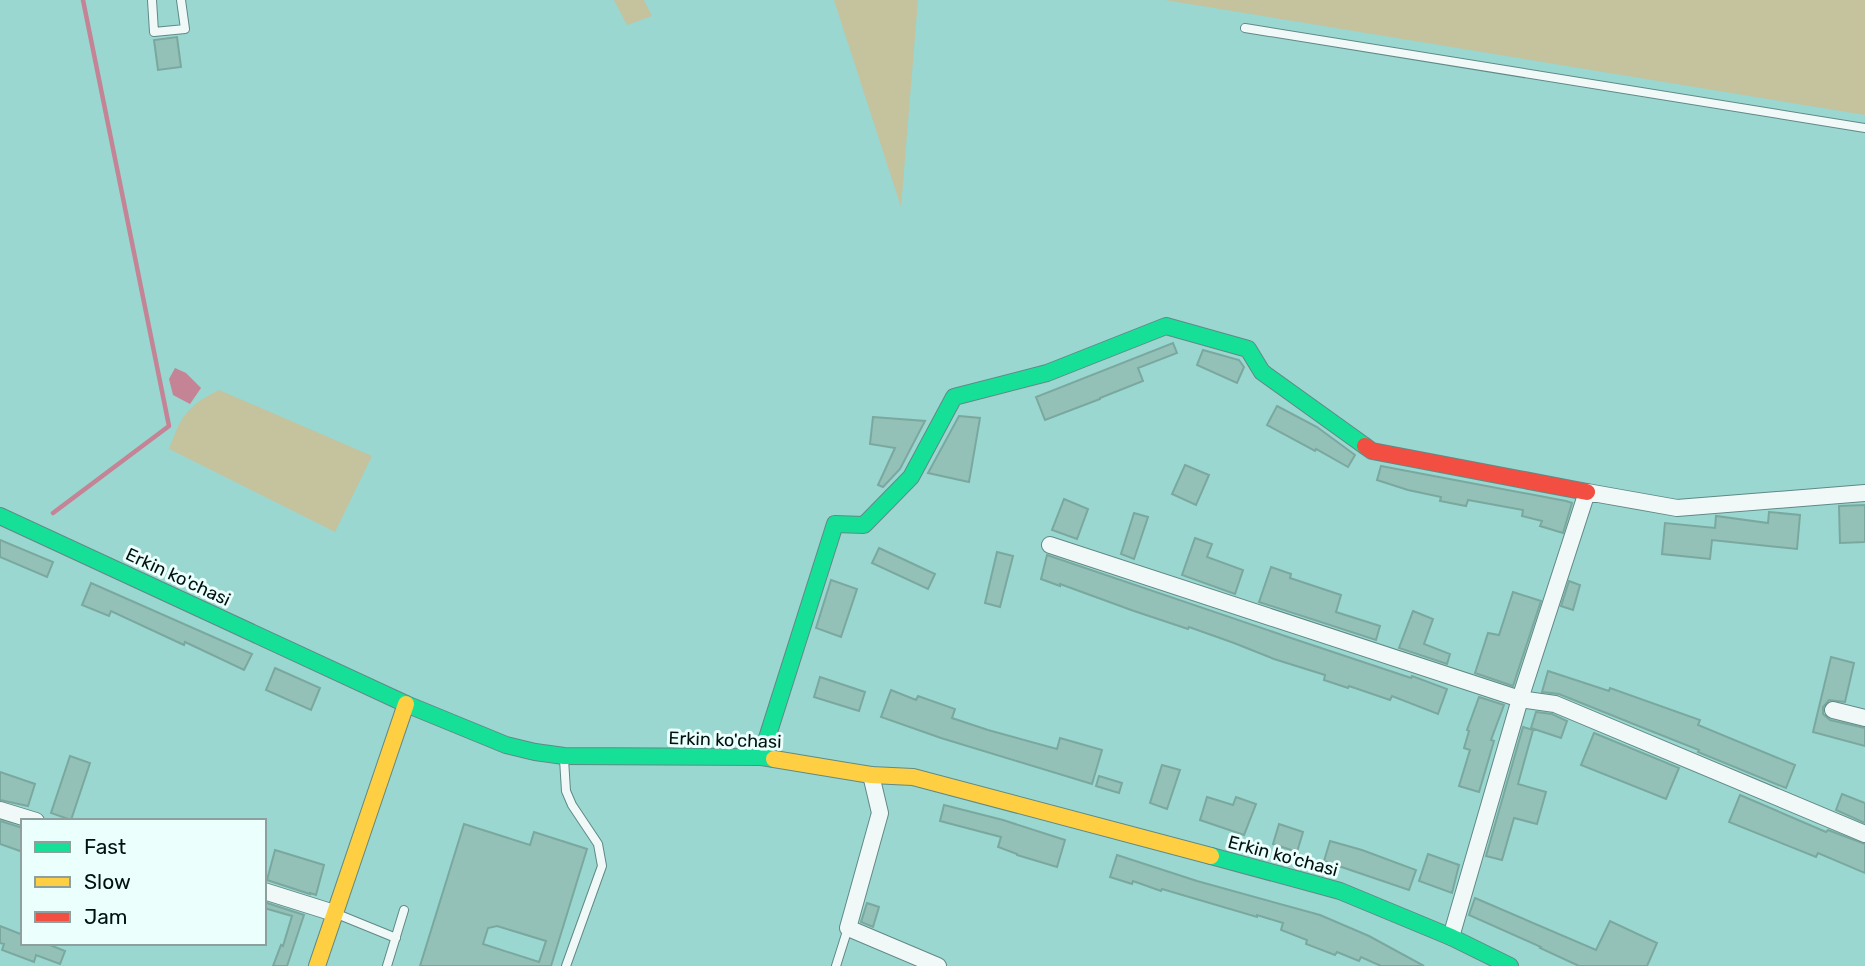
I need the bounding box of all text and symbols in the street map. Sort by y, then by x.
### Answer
street label: Erkin ko'chasi [122,543,234,611]
street label: Erkin ko'chasi [668,727,782,753]
legend [21,819,266,945]
street label: Erkin ko'chasi [1226,831,1340,881]
text: Fast [84,834,126,859]
text: Slow [84,869,131,894]
text: Jam [84,904,128,929]

